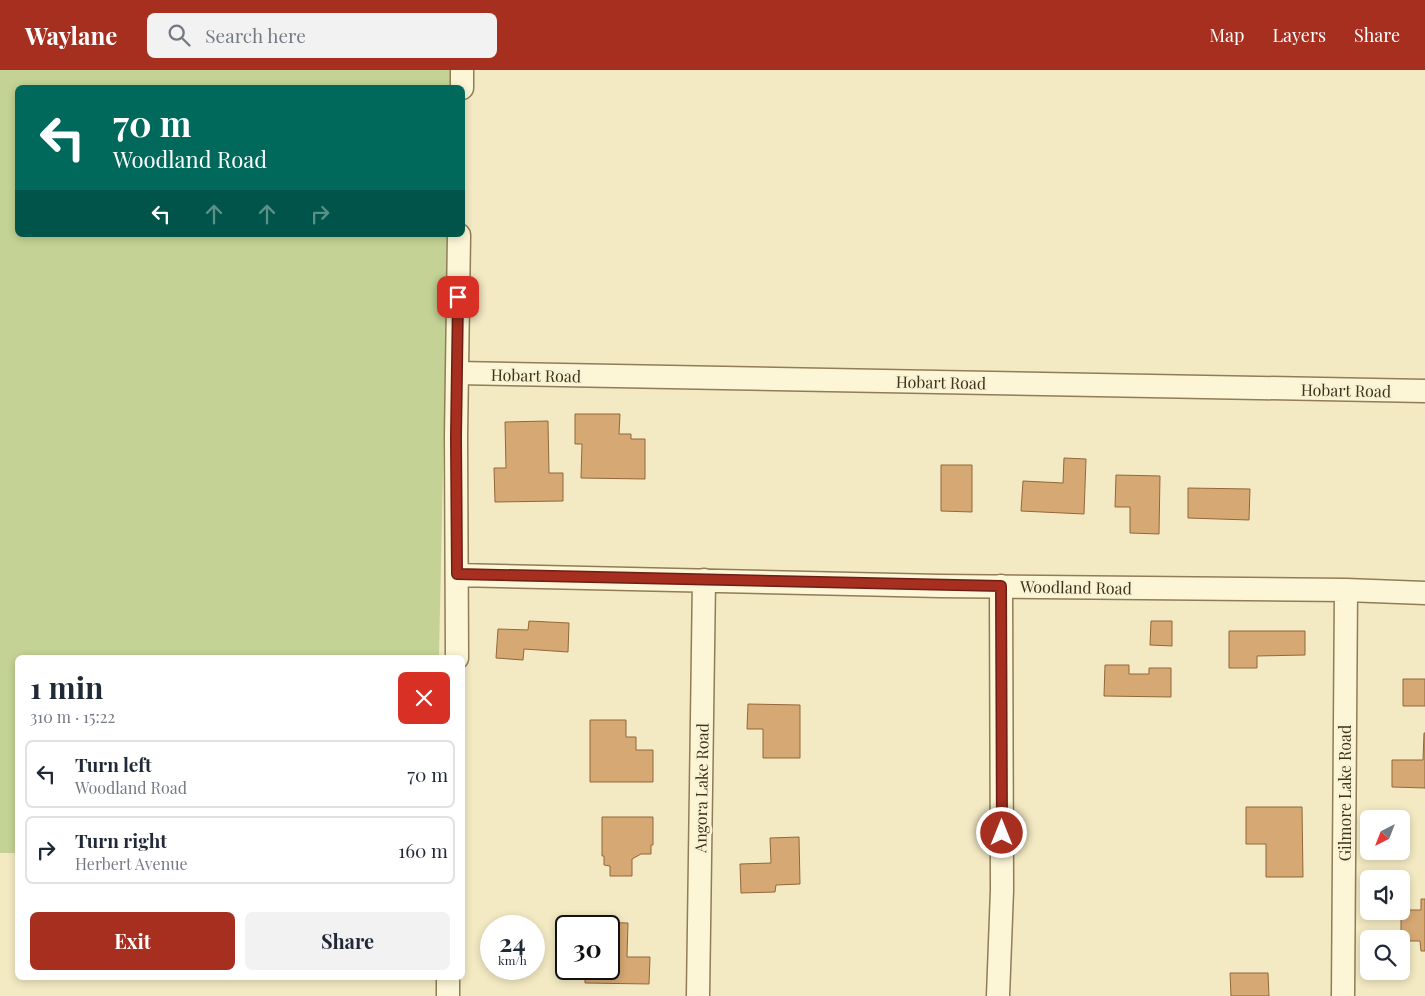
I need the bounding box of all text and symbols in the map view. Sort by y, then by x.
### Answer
search box [147,13,497,58]
text: Waylane [25,19,117,51]
icon: search [165,21,193,49]
text: Search here [205,22,306,48]
text: Map [1209,23,1244,47]
text: Layers [1272,23,1326,47]
text: Share [1354,23,1400,47]
text: 70 m [113,99,191,146]
icon: left [30,105,95,170]
text: Woodland Road [113,144,267,174]
icon: left [147,200,175,228]
icon: ahead [200,200,228,228]
icon: ahead [253,200,281,228]
icon: right [306,200,334,228]
pin [437,276,479,318]
icon: arrive [444,283,472,311]
street label: Hobart Road [491,364,581,386]
street label: Hobart Road [896,371,986,393]
street label: Hobart Road [1301,379,1391,401]
street label: Woodland Road [1019,576,1132,598]
text: 1 min [30,667,104,707]
button: close [398,672,450,724]
text: 310 m · 15:22 [30,706,115,727]
street label: Angora Lake Road [689,723,713,854]
street label: Gilmore Lake Road [1334,725,1355,861]
text: Turn left [75,751,152,777]
icon: left [32,760,60,788]
text: 70 m [407,761,448,787]
text: Woodland Road [75,777,187,798]
position arrow [975,806,1027,858]
north arrow [1360,810,1410,860]
map controls [1360,810,1410,980]
text: Turn right [75,827,167,853]
icon: right [32,836,60,864]
text: 160 m [398,837,448,863]
text: Herbert Avenue [75,853,188,874]
button: sound [1360,870,1410,920]
button: Exit [30,912,235,970]
button: Share [245,912,450,970]
speed limit sign: 30 [555,915,620,980]
text: 24 [499,925,526,958]
button: search [1360,930,1410,980]
text: km/h [498,952,527,968]

